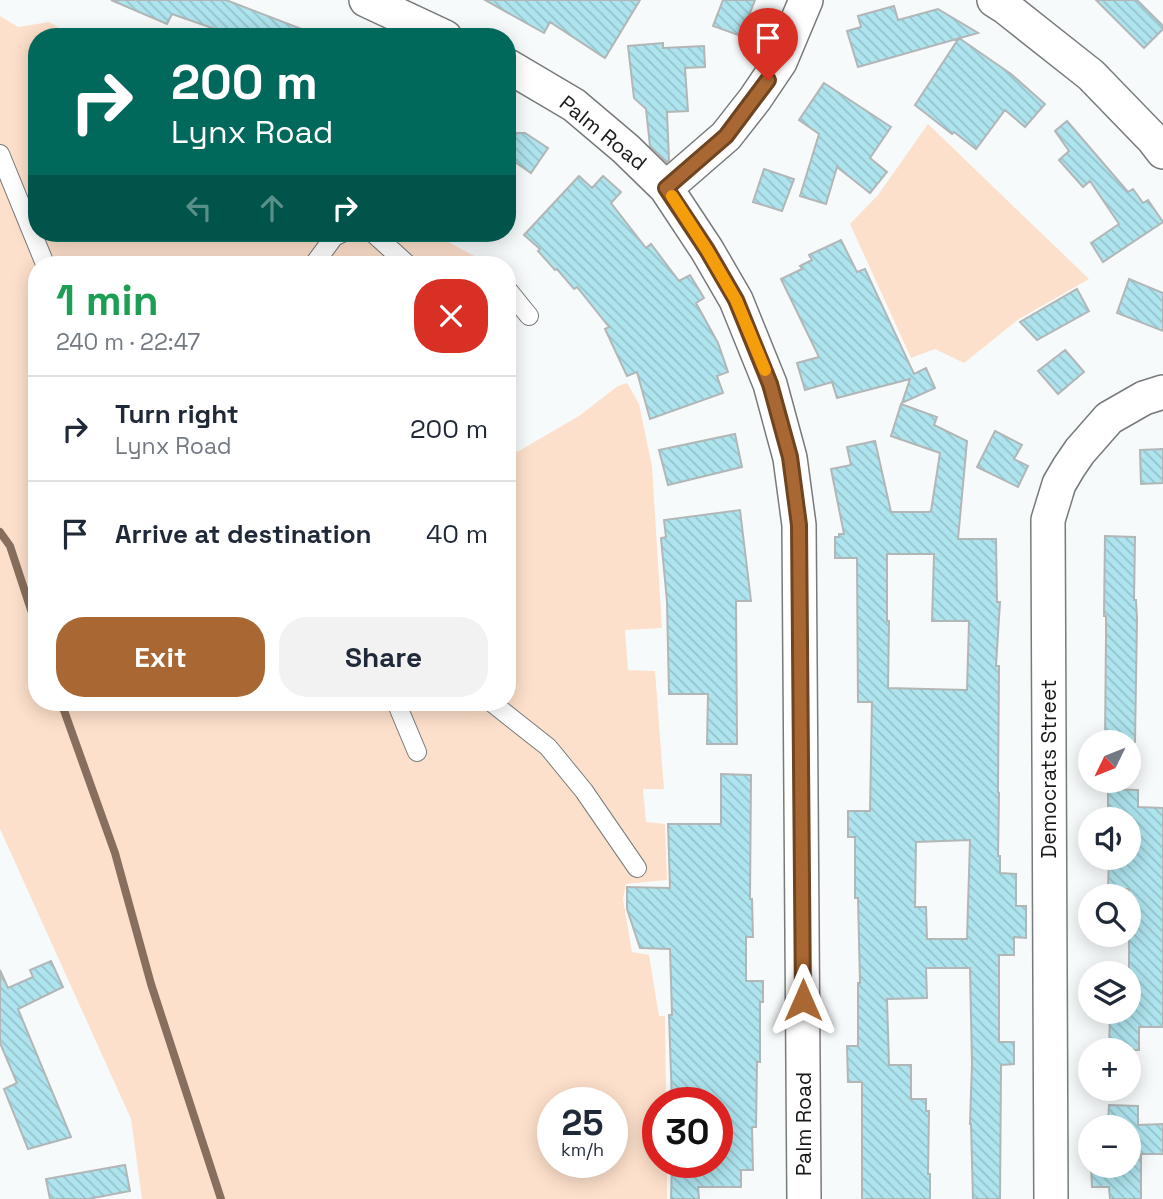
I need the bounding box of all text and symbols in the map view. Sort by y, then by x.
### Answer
pin [738,8,798,80]
icon: arrive [749,19,787,57]
text: 200 m [171,51,318,113]
icon: right [56,56,147,147]
street label: Palm Road [554,89,652,176]
text: Lynx Road [171,112,333,152]
icon: left [180,189,218,227]
icon: ahead [253,189,291,227]
icon: right [326,189,364,227]
text: 1 min [56,274,159,327]
button: close [414,279,488,353]
text: 240 m · 22:47 [56,327,200,357]
text: Turn right [115,397,239,431]
icon: right [56,410,94,448]
text: 200 m [410,412,488,446]
text: Lynx Road [115,431,232,461]
icon: arrive [56,515,94,553]
text: Arrive at destination [115,517,372,551]
text: 40 m [426,517,488,551]
button: Exit [56,617,265,697]
button: Share [279,617,488,697]
street label: Democrats Street [1035,679,1062,859]
north arrow [1078,730,1141,793]
map controls [1078,730,1141,1178]
button: sound [1078,807,1141,870]
button: search [1078,884,1141,947]
button: layers [1078,961,1141,1024]
position arrow [766,963,840,1037]
button: + [1078,1038,1141,1101]
street label: Palm Road [790,1072,817,1176]
speed limit sign: 30 [642,1087,733,1178]
text: 25 [562,1101,603,1145]
button: − [1078,1115,1141,1178]
text: km/h [561,1138,604,1161]

